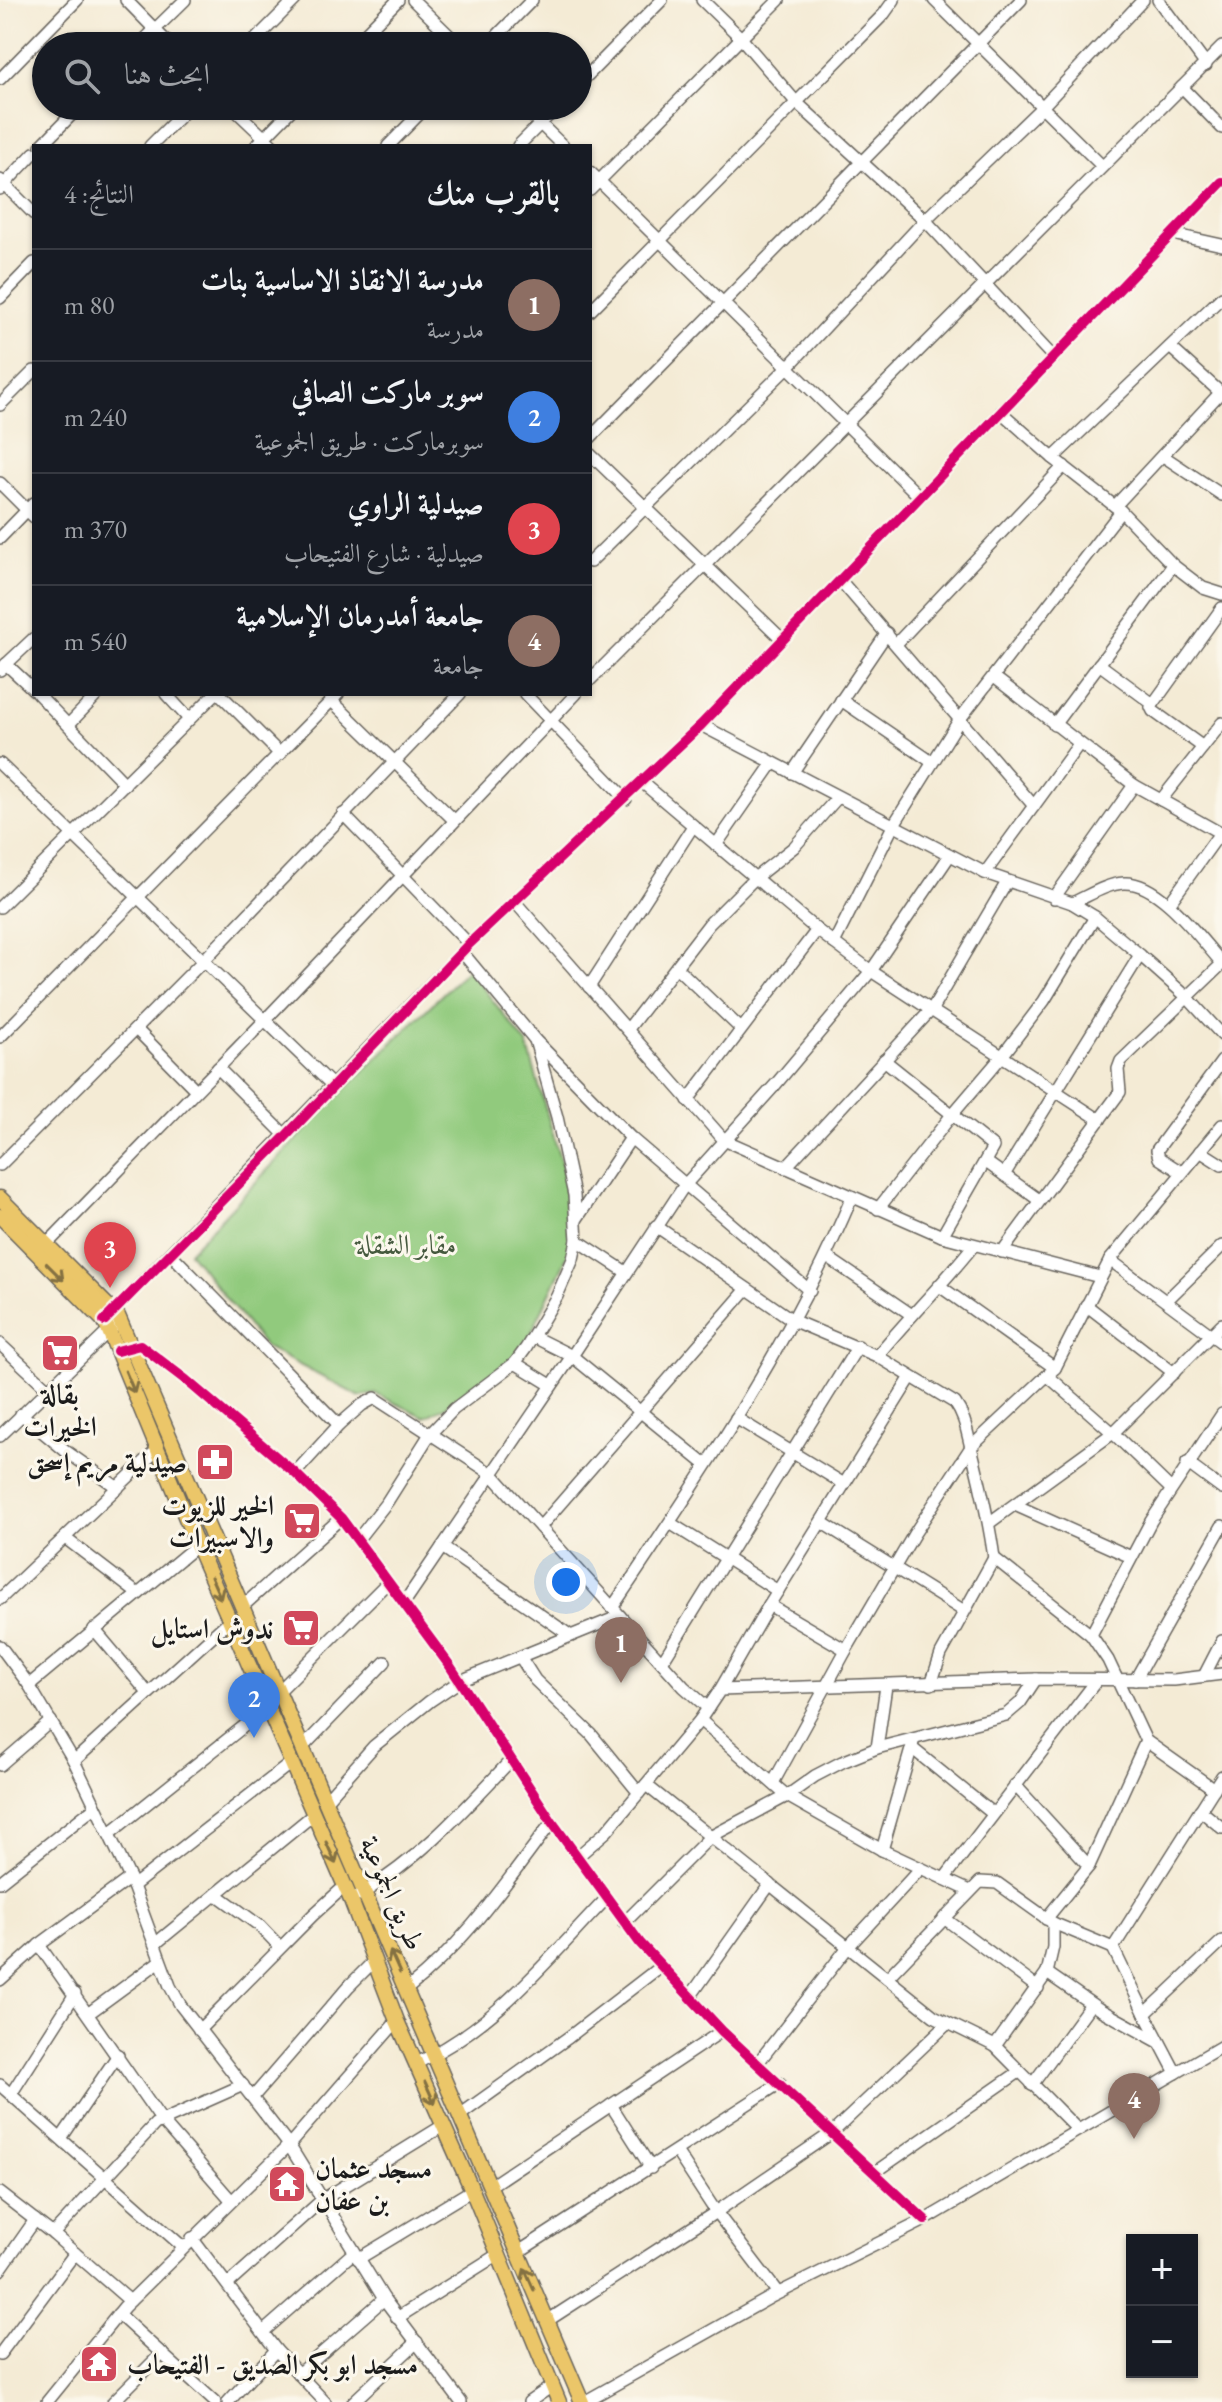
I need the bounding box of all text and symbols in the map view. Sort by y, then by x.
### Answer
search box [32,32,592,120]
icon: search [60,54,104,98]
text: ابحث هنا [124,54,210,93]
text: بالقرب منك [426,170,560,214]
text: النتائج: 4 [64,177,134,211]
text: مدرسة الانقاذ الاساسية بنات [201,260,484,299]
text: 80 m [64,288,114,322]
text: 1 [527,288,541,322]
text: مدرسة [427,312,484,346]
text: سوبر ماركت الصافي [291,372,484,411]
text: 240 m [64,400,127,434]
text: 2 [527,400,541,434]
text: سوبرماركت · طريق الجموعية [255,424,484,458]
text: صيدلية الراوي [347,484,484,523]
text: 370 m [64,512,127,546]
text: 3 [527,512,541,546]
text: صيدلية · شارع الفتيحاب [284,536,484,570]
text: جامعة أمدرمان الإسلامية [236,596,484,635]
text: 540 m [64,624,127,658]
text: 4 [527,624,541,658]
text: جامعة [433,648,484,682]
pin: 3 [84,1222,136,1288]
park label: مقابر الشقلة [354,1226,456,1262]
one-way arrow [45,1262,64,1281]
supermarket icon: بقالة الخيرات [39,1332,81,1374]
one-way arrow [124,1369,138,1394]
place label: بقالة الخيرات [23,1376,97,1444]
pharmacy icon: صيدلية مريم إسحق [194,1441,236,1483]
place label: صيدلية مريم إسحق [27,1444,187,1487]
place label: الخير للزيوت والاسبيرات [161,1487,274,1555]
supermarket icon: الخير للزيوت والاسبيرات [281,1500,323,1542]
your location [546,1562,586,1602]
one-way arrow [210,1576,225,1600]
supermarket icon: ندوش استايل [280,1607,322,1649]
place label: ندوش استايل [151,1610,273,1648]
pin: 1 [595,1617,647,1683]
pin: 2 [228,1672,280,1738]
street label: طريق الجموعية [352,1830,434,1956]
one-way arrow [324,1840,339,1864]
one-way arrow [387,1950,402,1975]
pin: 4 [1108,2073,1160,2139]
one-way arrow [423,2080,438,2105]
place label: مسجد عثمان بن عفان [315,2150,432,2218]
temple icon: مسجد عثمان بن عفان [266,2163,308,2205]
map controls [1126,2234,1198,2378]
button: + [1126,2234,1198,2306]
one-way arrow [520,2267,535,2292]
button: − [1126,2306,1198,2378]
temple icon: مسجد ابو بكر الصديق - الفتيحاب [78,2343,120,2385]
place label: مسجد ابو بكر الصديق - الفتيحاب [127,2346,418,2382]

